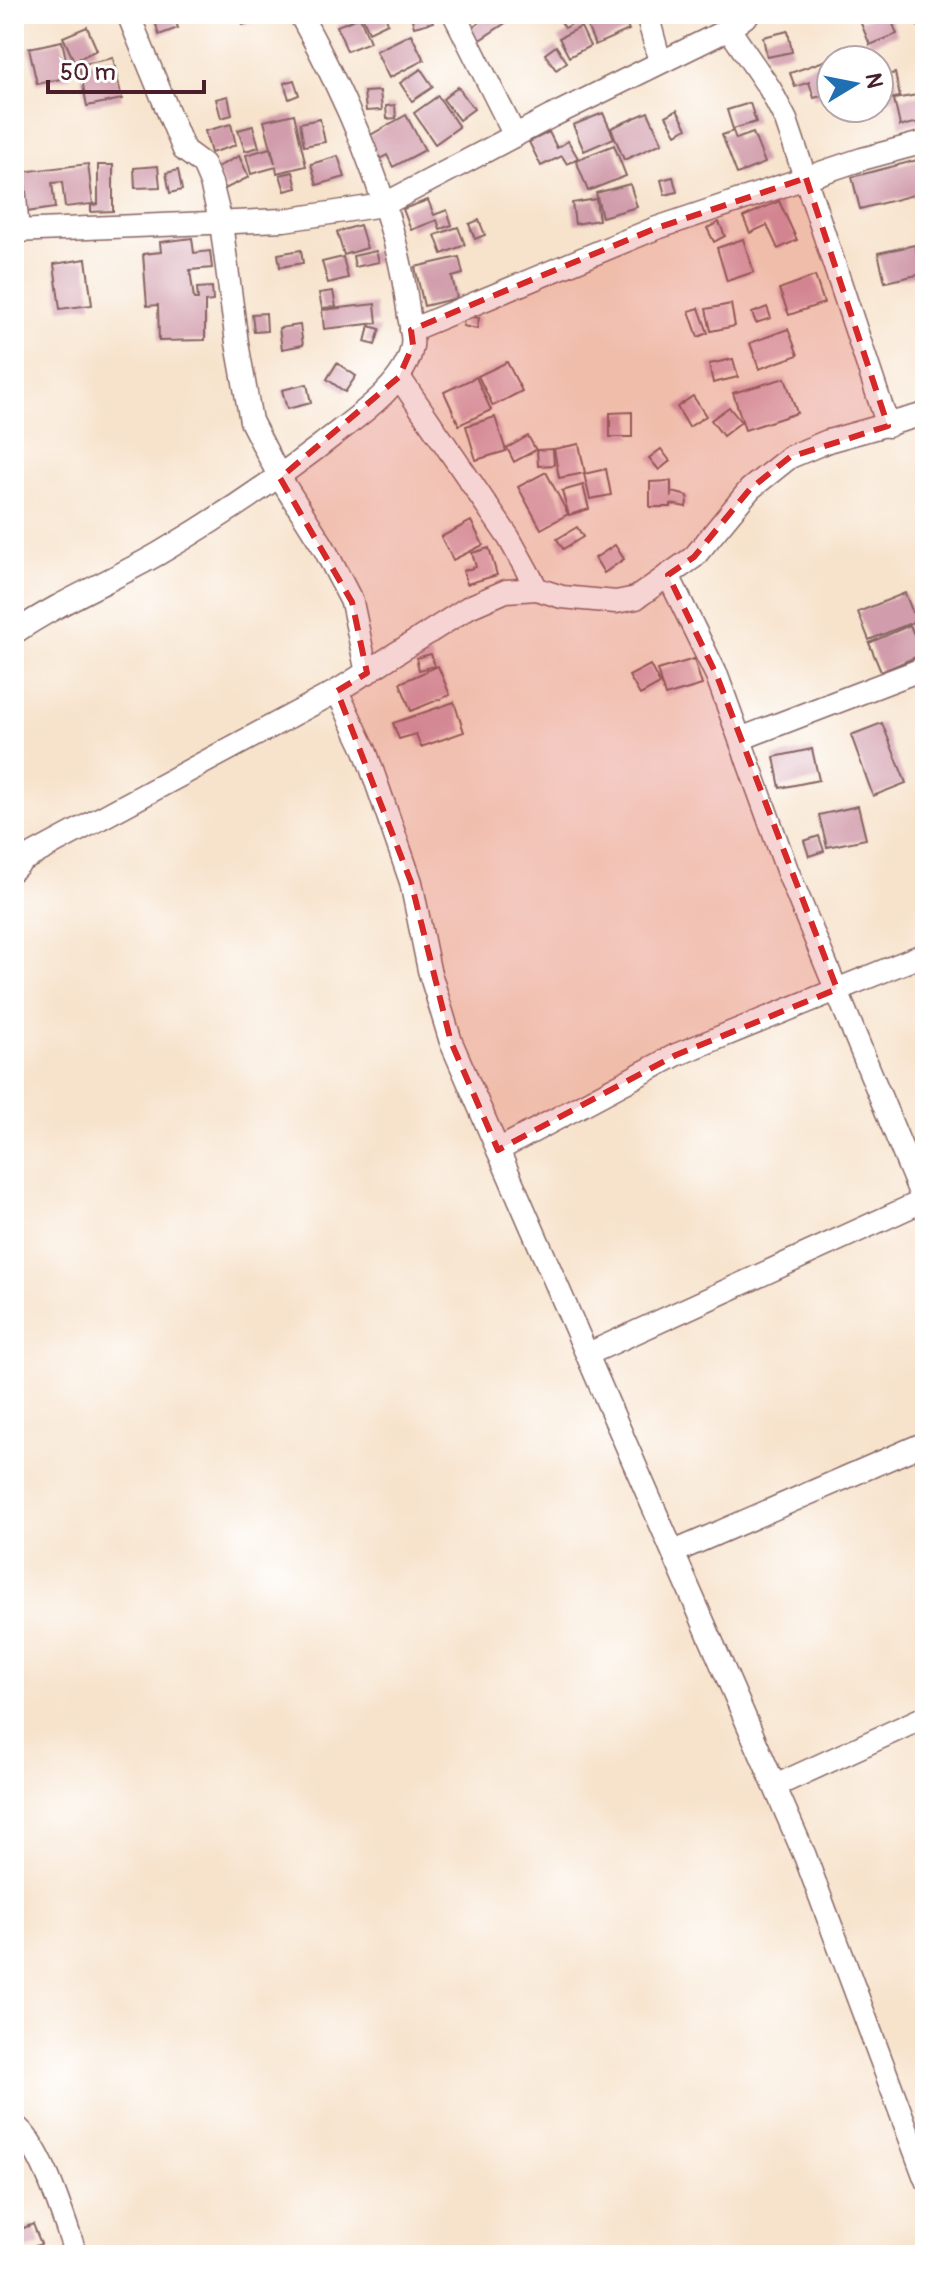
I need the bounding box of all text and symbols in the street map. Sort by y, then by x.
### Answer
scale bar [48,44,204,94]
north arrow [815,44,895,124]
text: 50 m [60,58,116,87]
text: N [859,71,889,91]

